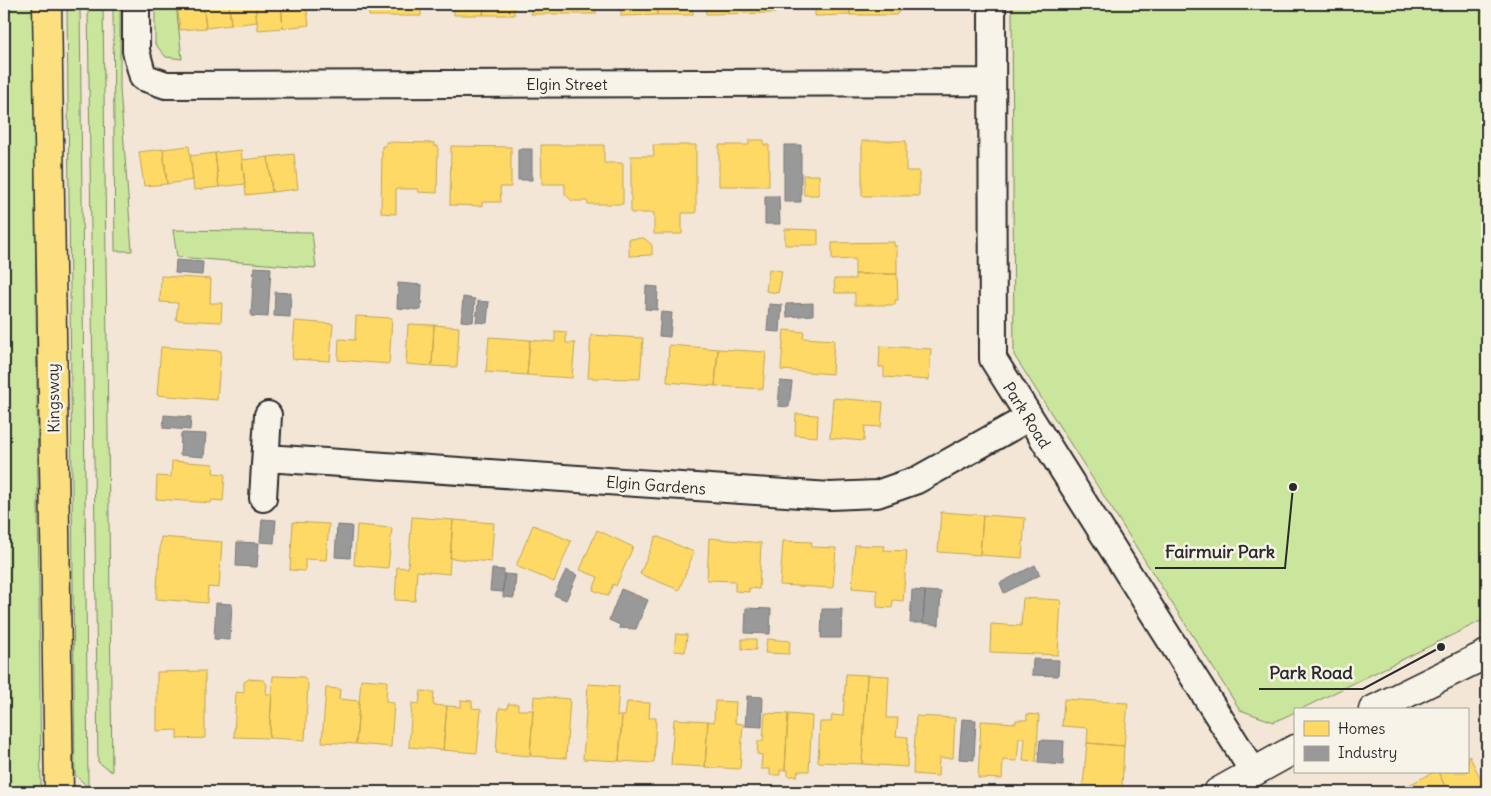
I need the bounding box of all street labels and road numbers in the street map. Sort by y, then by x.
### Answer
street label: Elgin Street [526,74,608,94]
street label: Kingsway [42,363,64,433]
street label: Park Road [999,378,1055,452]
street label: Elgin Gardens [605,472,707,498]

